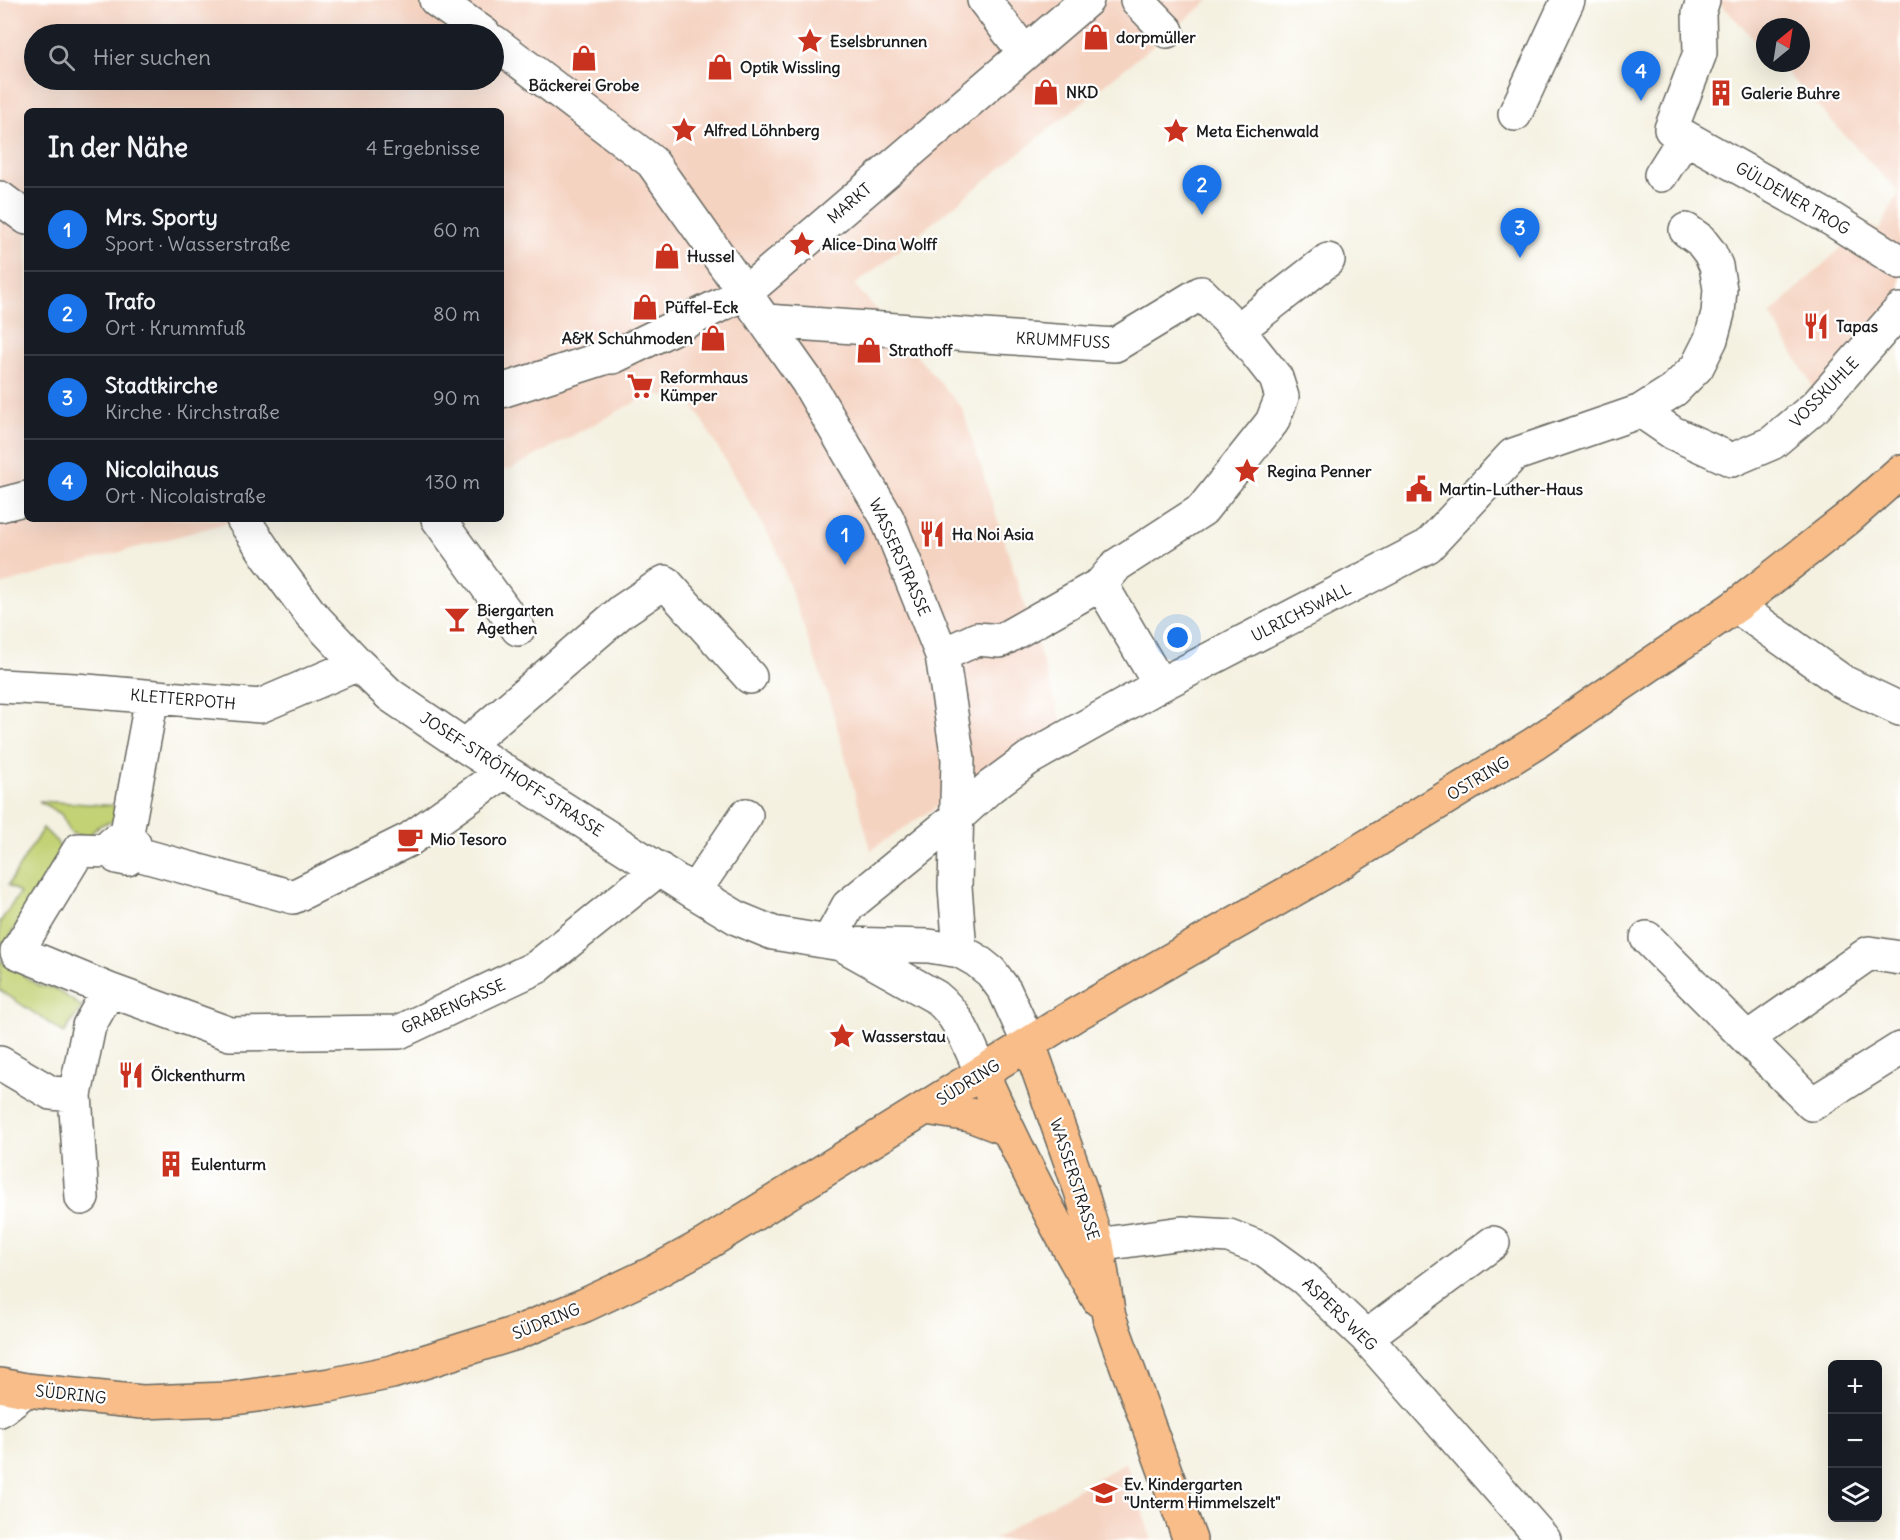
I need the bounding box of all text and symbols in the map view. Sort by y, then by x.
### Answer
north arrow [1756,18,1810,72]
shop icon: dorpmüller [1081,22,1111,52]
search box [24,24,504,90]
place icon: Eselsbrunnen [795,26,825,56]
place label: dorpmüller [1116,27,1196,48]
place label: Eselsbrunnen [830,31,927,51]
icon: search [45,41,78,74]
text: Hier suchen [93,43,211,71]
shop icon: Bäckerei Grobe [569,43,599,73]
pin: 4 [1622,51,1660,101]
shop icon: Optik Wissling [705,52,735,82]
place label: Optik Wissling [740,57,840,78]
place label: Bäckerei Grobe [529,75,640,95]
shop icon: NKD [1031,77,1061,107]
building icon: Galerie Buhre [1706,78,1736,108]
place label: NKD [1066,82,1098,102]
place label: Galerie Buhre [1741,83,1841,103]
place icon: Alfred Löhnberg [669,115,699,145]
place icon: Meta Eichenwald [1161,116,1191,146]
place label: Alfred Löhnberg [704,120,820,141]
place label: Meta Eichenwald [1196,121,1319,141]
text: In der Nähe [48,131,188,164]
text: 4 Ergebnisse [366,135,480,160]
street label: GÜLDENER TROG [1732,157,1854,239]
pin: 2 [1182,166,1222,215]
street label: MARKT [823,178,875,228]
text: Mrs. Sporty [105,203,218,231]
pin: 3 [1500,208,1540,258]
text: 1 [64,217,71,242]
text: 60 m [433,217,480,242]
place icon: Alice-Dina Wolff [787,229,817,259]
text: Sport · Wasserstraße [105,231,291,256]
place label: Alice-Dina Wolff [822,234,938,254]
shop icon: Hussel [652,241,682,271]
place label: Hussel [687,246,735,266]
text: Trafo [105,287,156,315]
shop icon: Püffel-Eck [630,292,660,322]
place label: Püffel-Eck [665,297,739,317]
text: 2 [62,301,73,326]
text: 80 m [433,301,480,326]
restaurant icon: Tapas [1801,311,1831,341]
text: Ort · Krummfuß [105,315,246,340]
place label: Tapas [1836,316,1878,337]
shop icon: A&K Schuhmoden [698,323,728,353]
place label: A&K Schuhmoden [562,328,693,348]
street label: KRUMMFUSS [1015,328,1111,352]
shop icon: Strathoff [854,335,884,365]
place label: Strathoff [889,340,953,360]
street label: VOSSKUHLE [1785,353,1863,431]
place label: Reformhaus Kümper [660,367,748,406]
text: Stadtkirche [105,371,218,399]
supermarket icon: Reformhaus Kümper [625,371,655,401]
text: 3 [62,385,73,410]
text: 90 m [433,385,480,410]
text: Kirche · Kirchstraße [105,399,280,424]
text: Nicolaihaus [105,455,219,483]
place icon: Regina Penner [1232,456,1262,486]
place label: Regina Penner [1267,461,1372,482]
text: 4 [62,469,73,494]
text: 130 m [425,469,480,494]
public building icon: Martin-Luther-Haus [1404,474,1434,504]
place label: Martin-Luther-Haus [1439,479,1583,499]
text: Ort · Nicolaistraße [105,483,266,508]
street label: WASSERSTRASSE [865,495,935,619]
pin: 1 [826,516,864,565]
restaurant icon: Ha Noi Asia [917,519,947,549]
place label: Ha Noi Asia [952,524,1034,544]
street label: ULRICHSWALL [1248,578,1354,646]
place label: Biergarten Agethen [477,600,554,639]
bar icon: Biergarten Agethen [442,604,472,634]
your location [1163,623,1192,652]
street label: KLETTERPOTH [129,684,237,714]
street label: JOSEF-STRÖTHOFF-STRASSE [417,707,607,841]
street label: OSTRING [1443,752,1513,804]
cafe icon: Mio Tesoro [395,824,425,854]
place label: Mio Tesoro [430,829,507,849]
street label: GRABENGASSE [398,974,508,1038]
place icon: Wasserstau [827,1021,857,1051]
place label: Wasserstau [862,1026,947,1046]
street label: SÜDRING [933,1055,1003,1109]
restaurant icon: Ölckenthurm [116,1060,146,1090]
place label: Ölckenthurm [151,1065,245,1085]
street label: WASSERSTRASSE [1046,1116,1104,1242]
building icon: Eulenturm [156,1149,186,1179]
place label: Eulenturm [191,1154,266,1174]
street label: ASPERS WEG [1298,1273,1382,1355]
street label: SÜDRING [509,1298,583,1344]
map controls [1828,1360,1882,1522]
button: + [1828,1360,1882,1414]
street label: SÜDRING [35,1380,107,1408]
button: − [1828,1414,1882,1468]
button: layers [1828,1468,1882,1522]
place label: Ev. Kindergarten "Unterm Himmelszelt" [1124,1474,1281,1512]
school or university icon: Ev. Kindergarten "Unterm Himmelszelt" [1089,1478,1119,1508]

